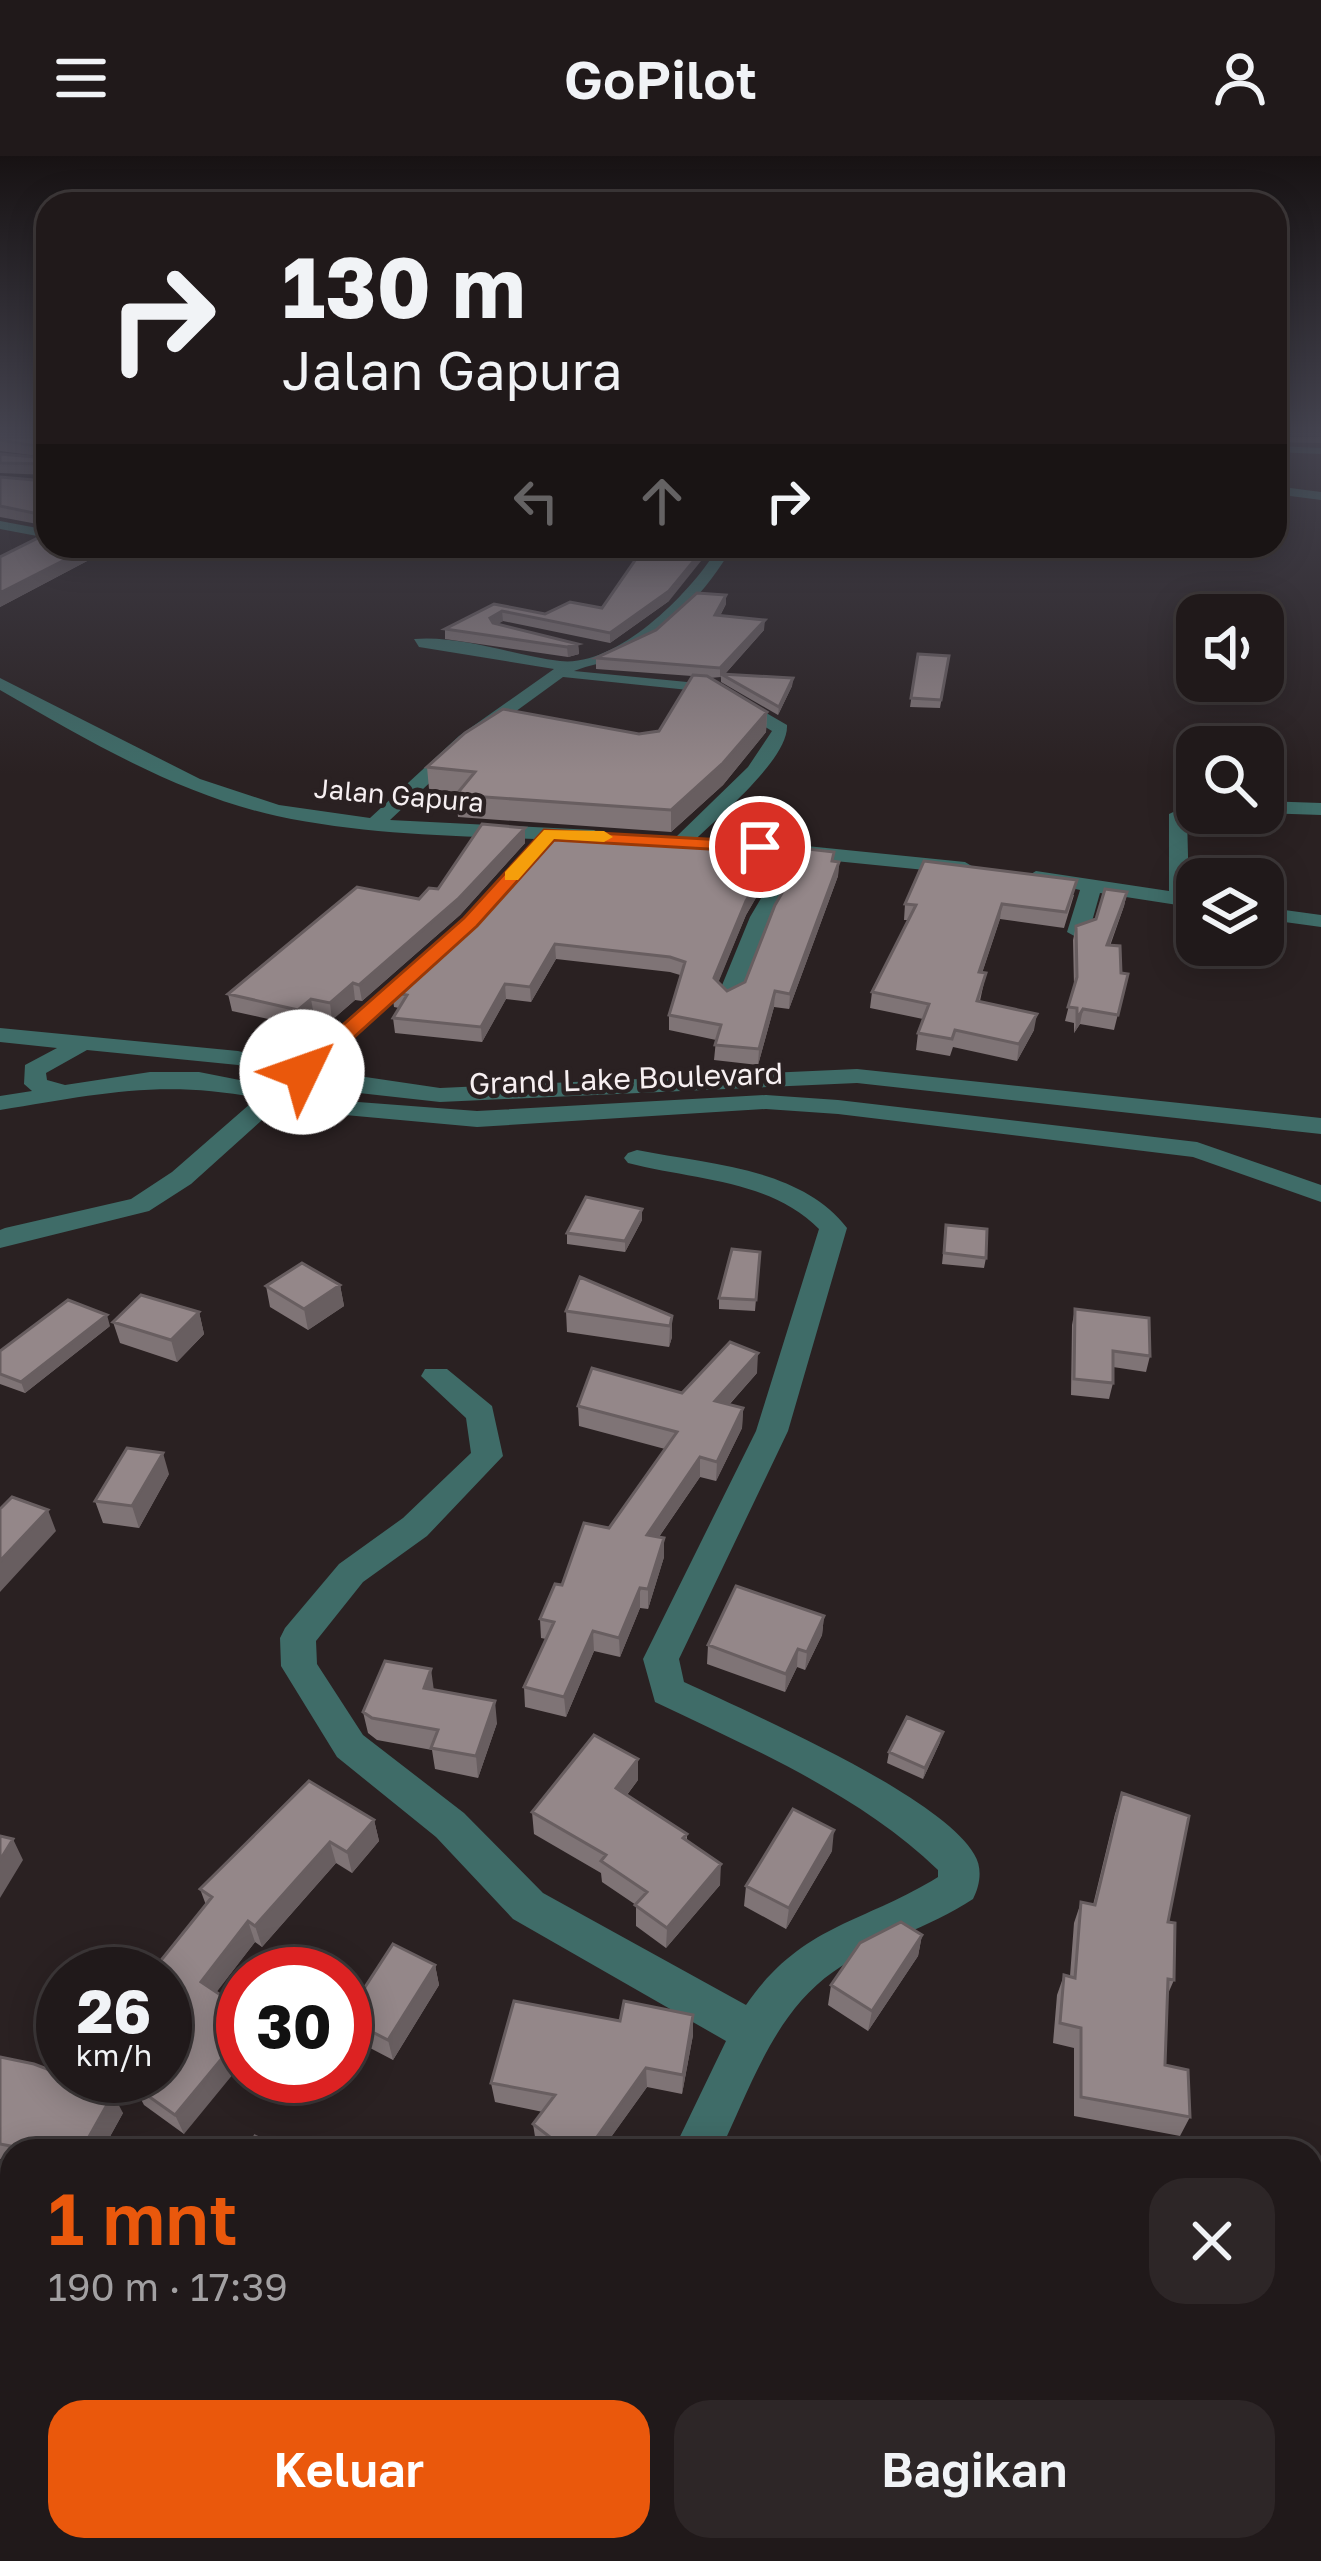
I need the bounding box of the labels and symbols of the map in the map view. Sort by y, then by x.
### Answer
street label: Jalan Gapura [313,772,485,818]
pin [709,796,811,898]
position arrow [239,1009,365,1135]
street label: Grand Lake Boulevard [468,1055,784,1101]
speed limit sign: 30 [216,1947,372,2103]

